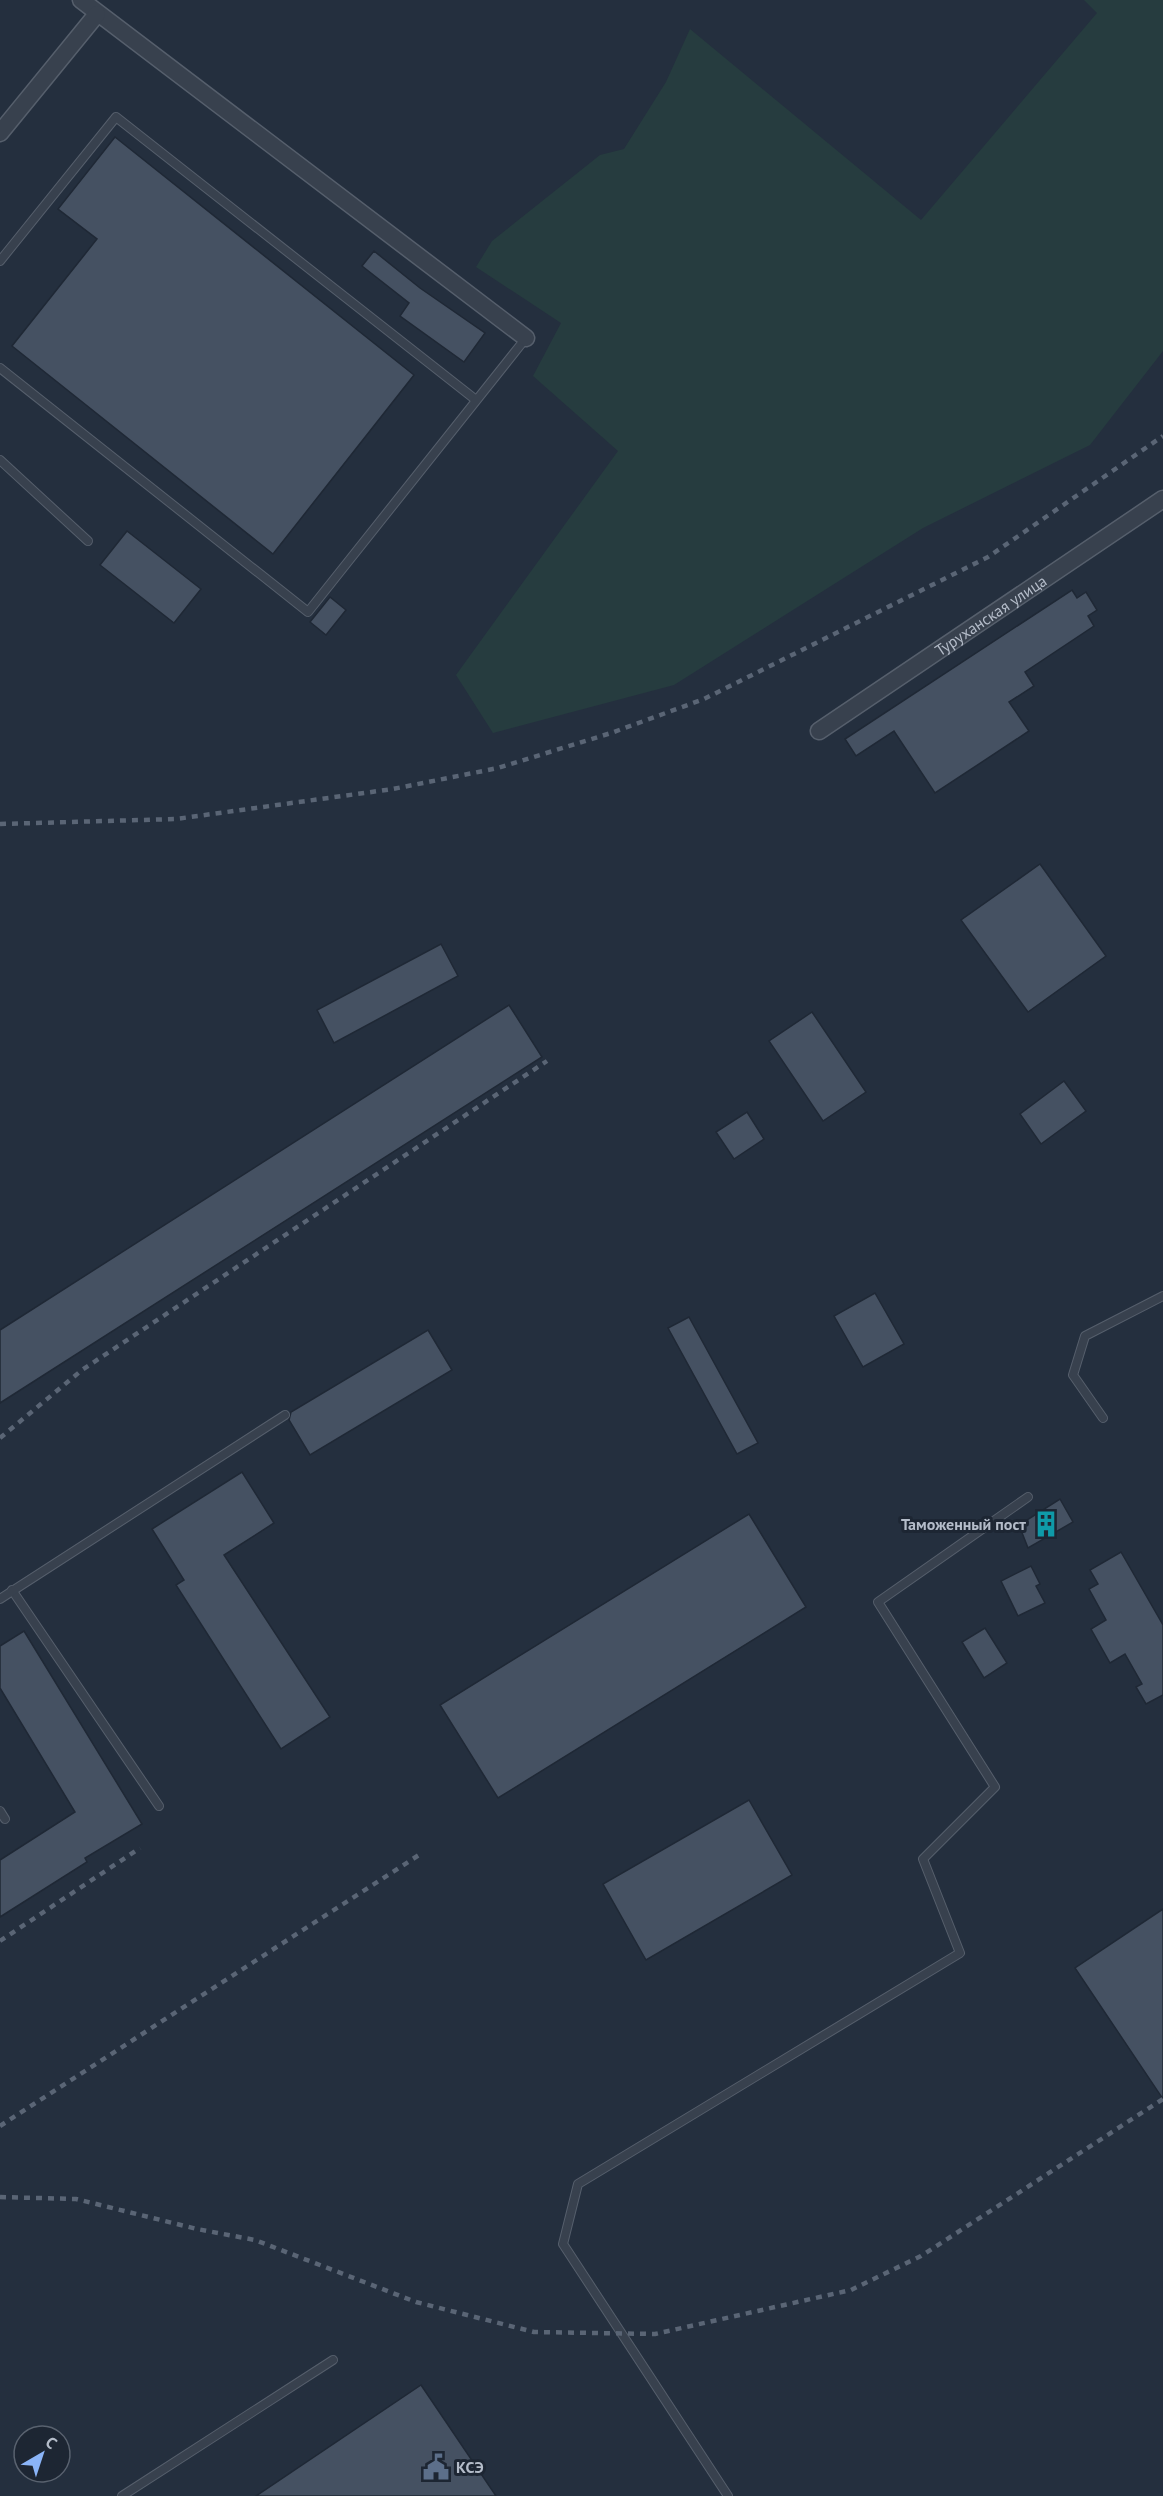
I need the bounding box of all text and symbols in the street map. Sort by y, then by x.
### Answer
street label: Туруханская улица [931,570,1050,660]
building icon: Таможенный пост [1031,1509,1061,1539]
place label: Таможенный пост [901,1514,1026,1534]
north arrow [12,2424,72,2484]
text: С [42,2432,61,2453]
public building icon: КСЭ [421,2452,451,2482]
place label: КСЭ [456,2457,484,2477]

